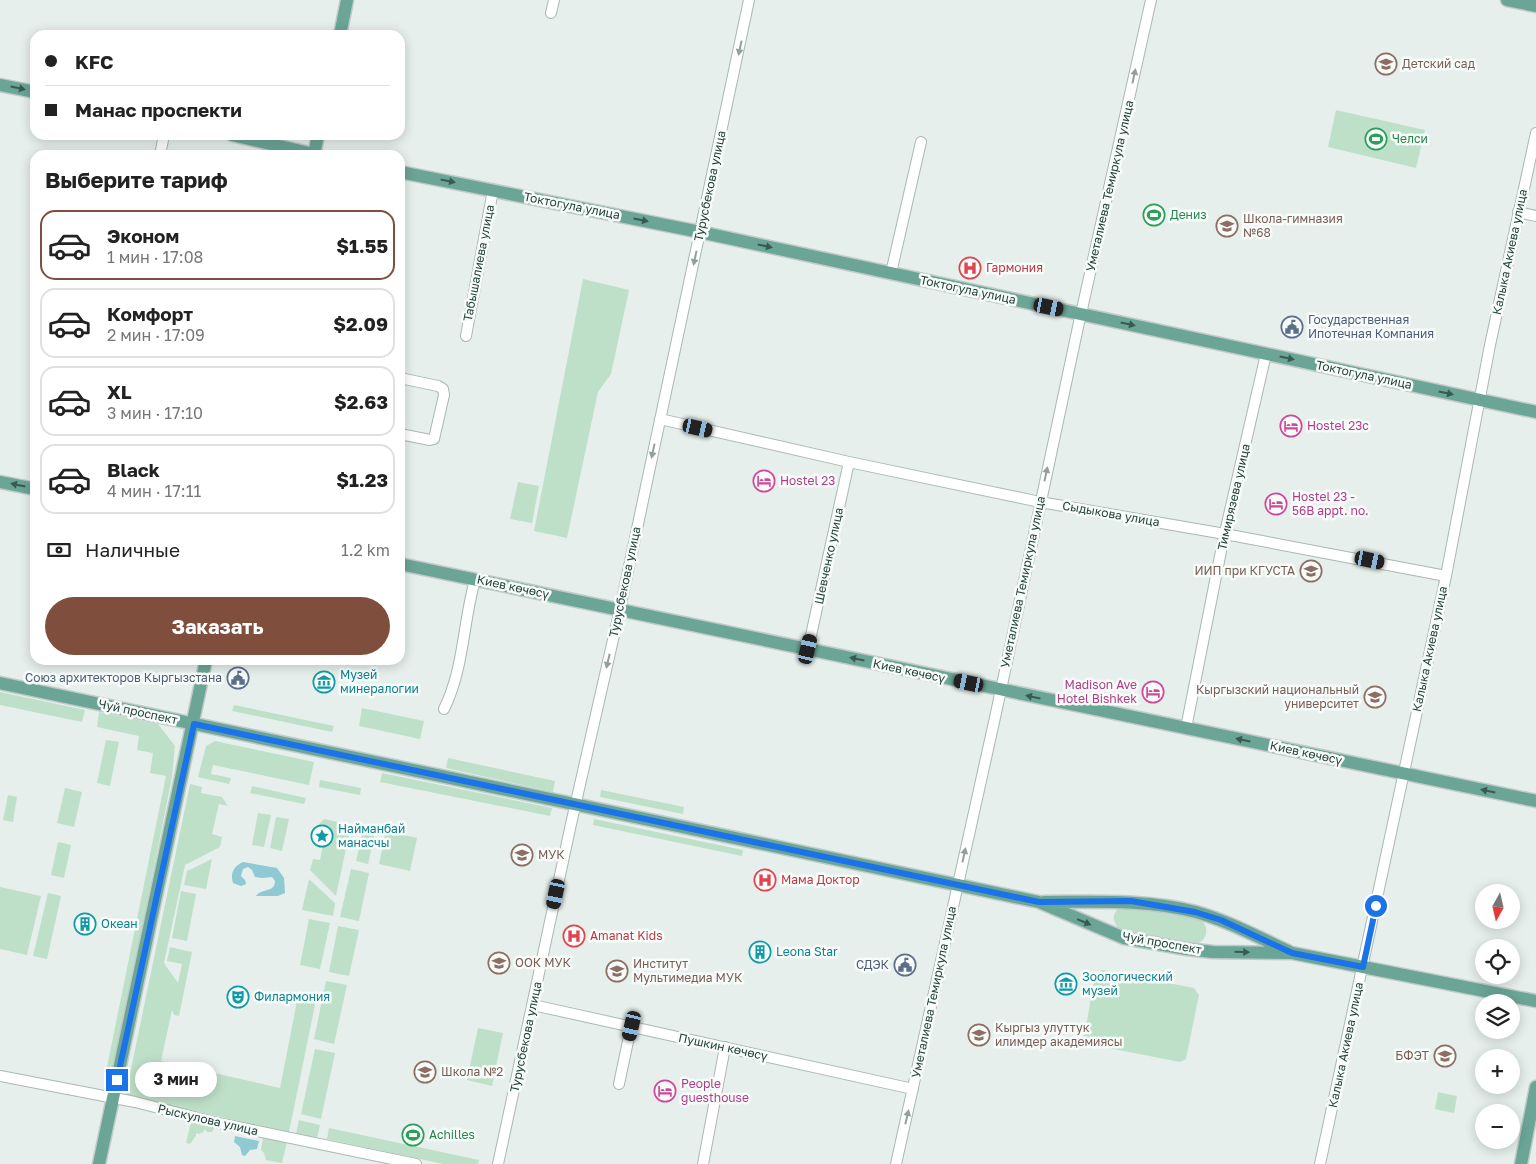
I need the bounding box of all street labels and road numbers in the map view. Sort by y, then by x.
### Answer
street label: Уметалиева Темиркула улица [1082,99,1137,273]
street label: Турусбекова улица [690,129,729,243]
street label: Калыка Акиева улица [1489,188,1530,316]
street label: Токтогула улица [523,189,621,222]
street label: Табышалиева улица [460,203,497,323]
street label: Токтогула улица [919,272,1017,307]
street label: Токтогула улица [1315,357,1413,392]
street label: Тимирязева улица [1214,442,1253,552]
street label: Уметалиева Темиркула улица [997,495,1048,669]
street label: Сыдыкова улица [1061,498,1161,529]
street label: Шевченко улица [811,506,846,606]
street label: Турусбекова улица [605,525,644,639]
street label: Киев көчөсү [476,572,551,602]
street label: Калыка Акиева улица [1409,585,1450,713]
street label: Киев көчөсү [872,656,947,686]
street label: Чуй проспект [97,696,179,727]
street label: Киев көчөсү [1269,738,1344,768]
street label: Уметалиева Темиркула улица [908,905,959,1079]
street label: Чуй проспект [1121,928,1203,957]
street label: Турусбекова улица [506,980,545,1094]
street label: Калыка Акиева улица [1325,981,1366,1109]
street label: Пушкин көчөсү [677,1030,769,1063]
street label: Рыскулова улица [156,1101,260,1138]

